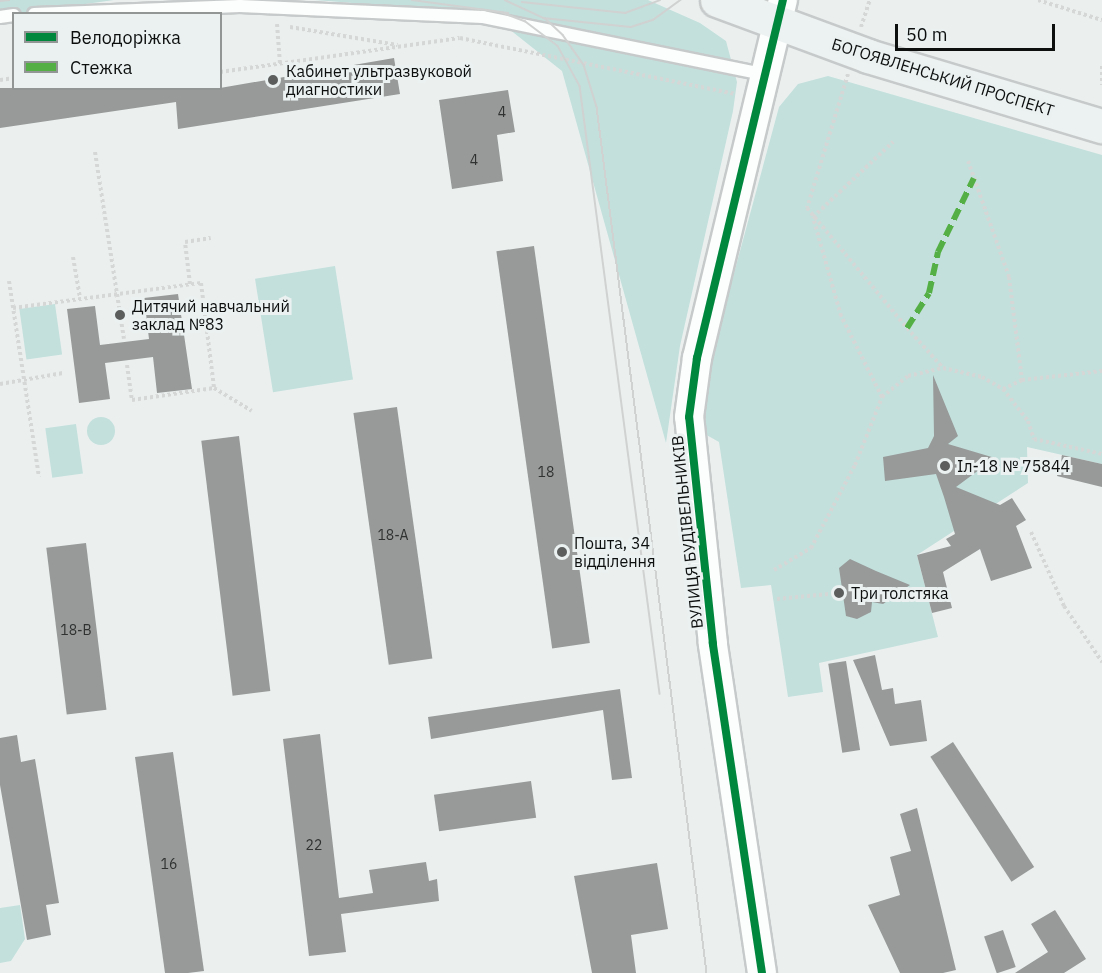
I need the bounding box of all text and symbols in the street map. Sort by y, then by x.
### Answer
legend [12,12,222,90]
scale bar [898,12,1058,50]
text: 50 m [906,23,948,46]
text: Велодоріжка [70,26,181,49]
street label: БОГОЯВЛЕНСЬКИЙ ПРОСПЕКТ [829,34,1057,120]
text: Стежка [70,56,132,79]
place label: Кабинет ультразвуковой диагностики [286,61,472,99]
marker: Кабинет ультразвуковой диагностики [264,71,282,89]
house number: 4 [498,104,506,120]
house number: 4 [470,152,478,168]
place label: Дитячий навчальний заклад №83 [132,296,290,334]
marker: Дитячий навчальний заклад №83 [113,308,127,322]
street label: ВУЛИЦЯ БУДІВЕЛЬНИКІВ [667,434,707,630]
place label: Іл-18 № 75844 [957,456,1070,476]
marker: Іл-18 № 75844 [938,459,952,473]
house number: 18 [538,464,554,480]
house number: 18-А [377,527,409,543]
place label: Пошта, 34 відділення [574,533,656,571]
marker: Пошта, 34 відділення [555,545,569,559]
place label: Три толстяка [851,583,948,603]
marker: Три толстяка [832,586,846,600]
house number: 18-В [60,622,92,638]
house number: 22 [306,837,322,853]
house number: 16 [161,856,177,872]

